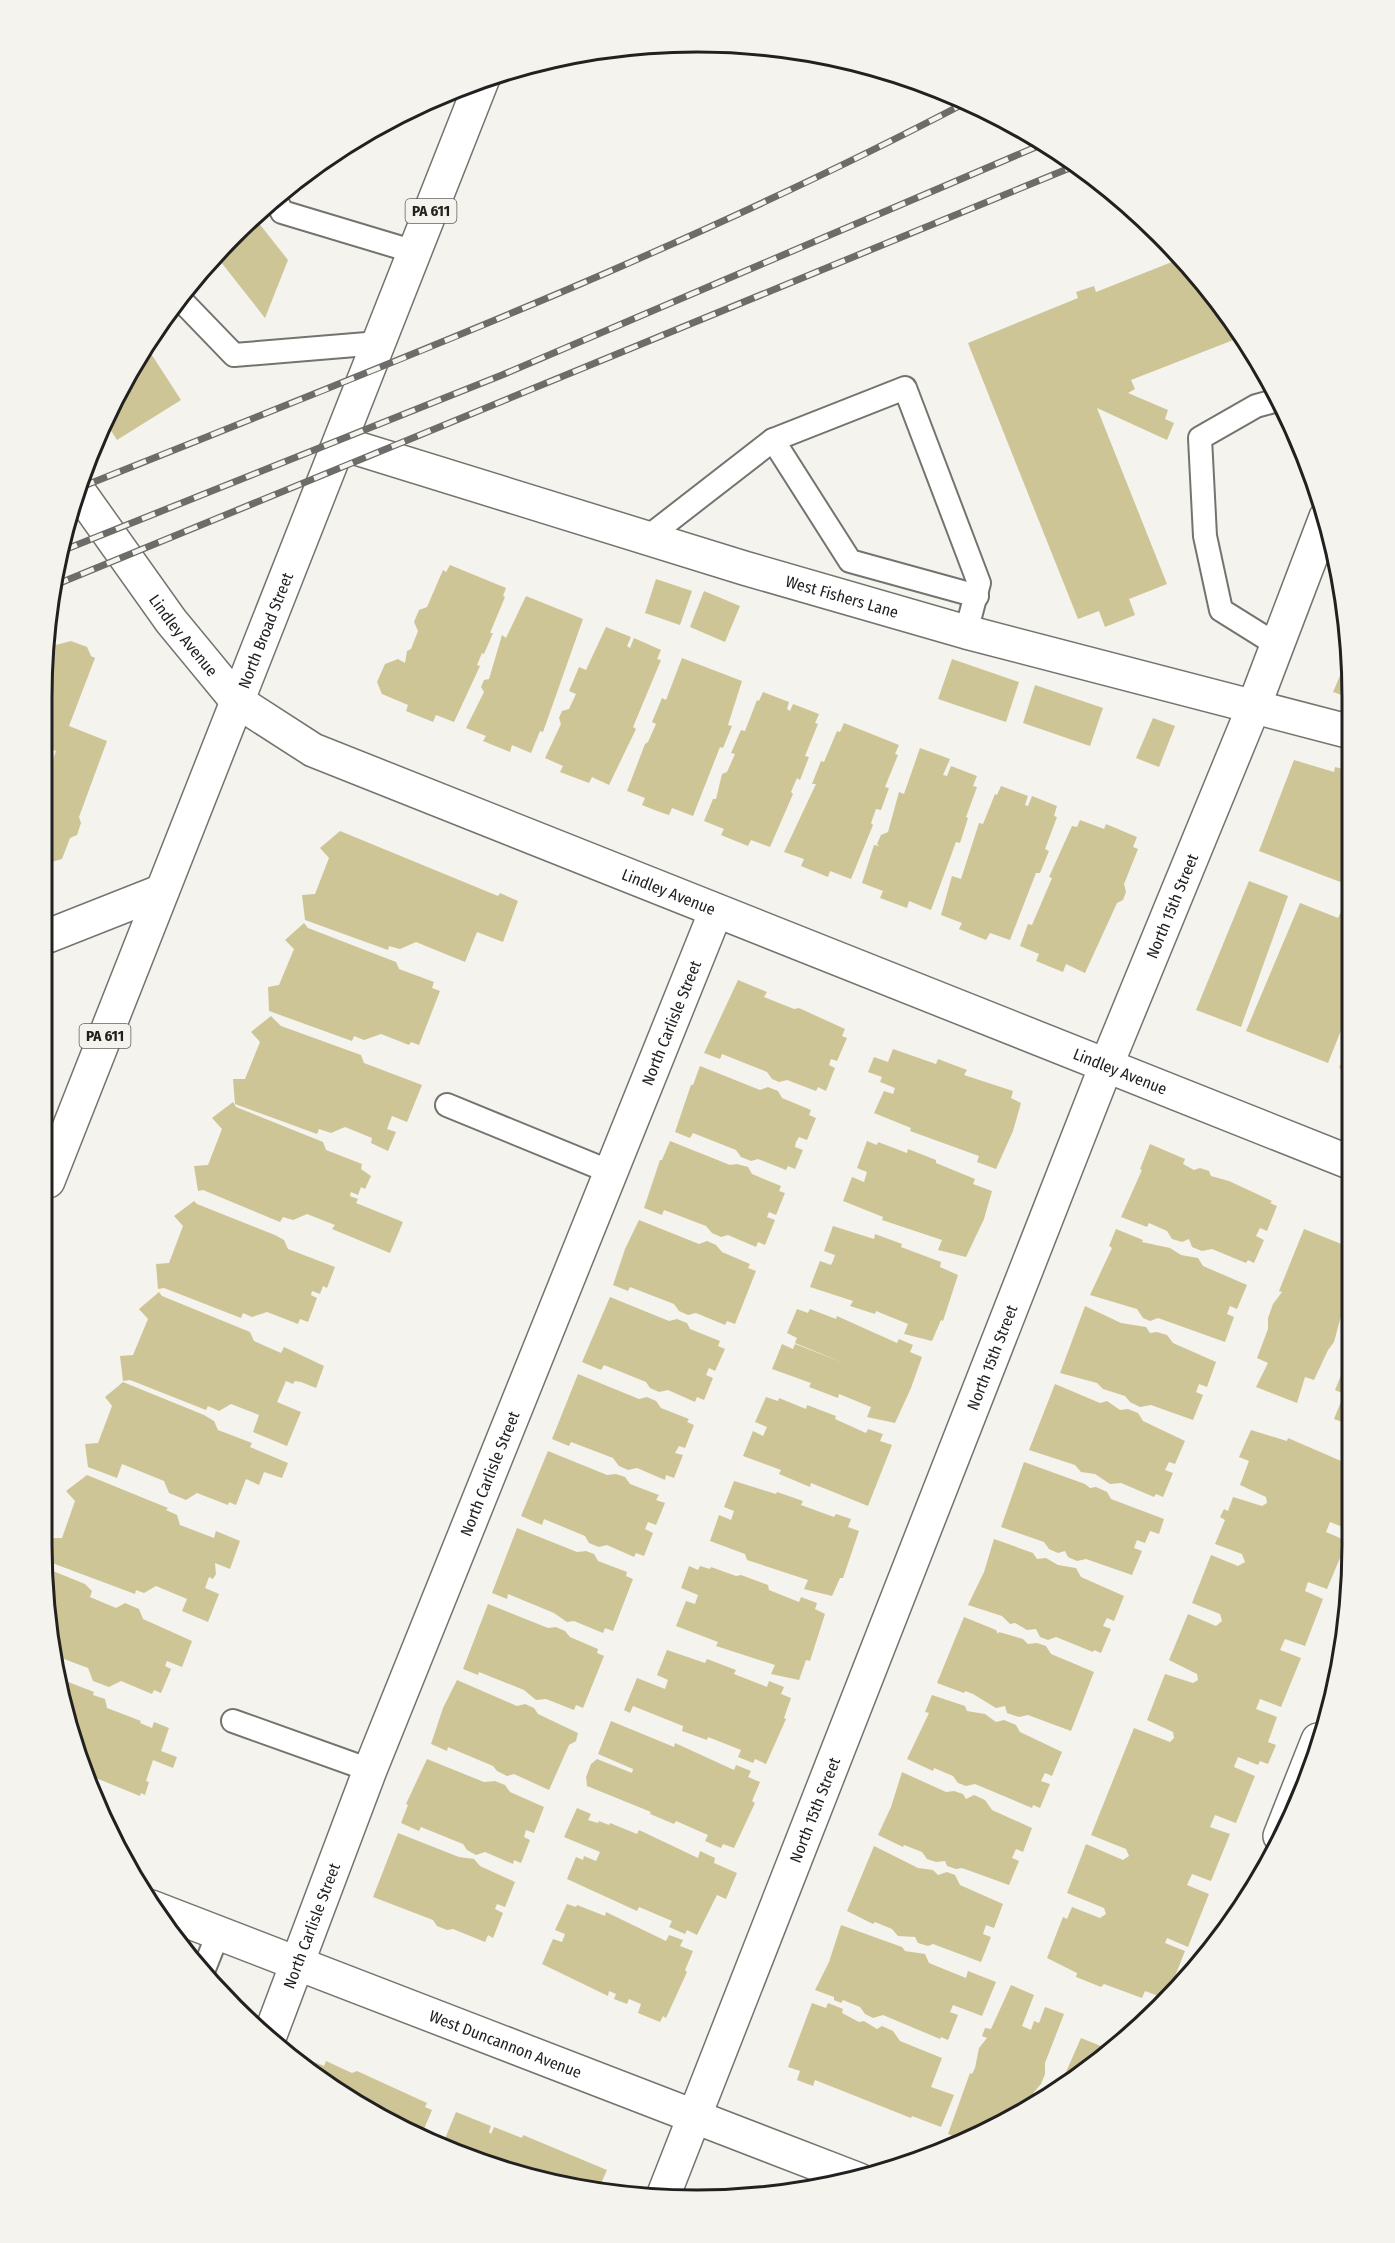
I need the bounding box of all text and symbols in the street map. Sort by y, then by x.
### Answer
road number: PA 611 [406,199,456,223]
street label: North Broad Street [234,569,297,691]
street label: West Fishers Lane [784,571,901,622]
street label: Lindley Avenue [146,591,222,680]
street label: North 15th Street [1142,850,1202,961]
street label: Lindley Avenue [619,864,718,919]
street label: North Carlisle Street [637,957,705,1088]
road number: PA 611 [80,1024,130,1048]
street label: Lindley Avenue [1071,1044,1170,1098]
street label: North 15th Street [963,1301,1021,1413]
street label: North Carlisle Street [456,1408,523,1539]
street label: North 15th Street [785,1754,844,1865]
street label: North Carlisle Street [279,1859,344,1991]
street label: West Duncannon Avenue [427,2006,585,2082]

